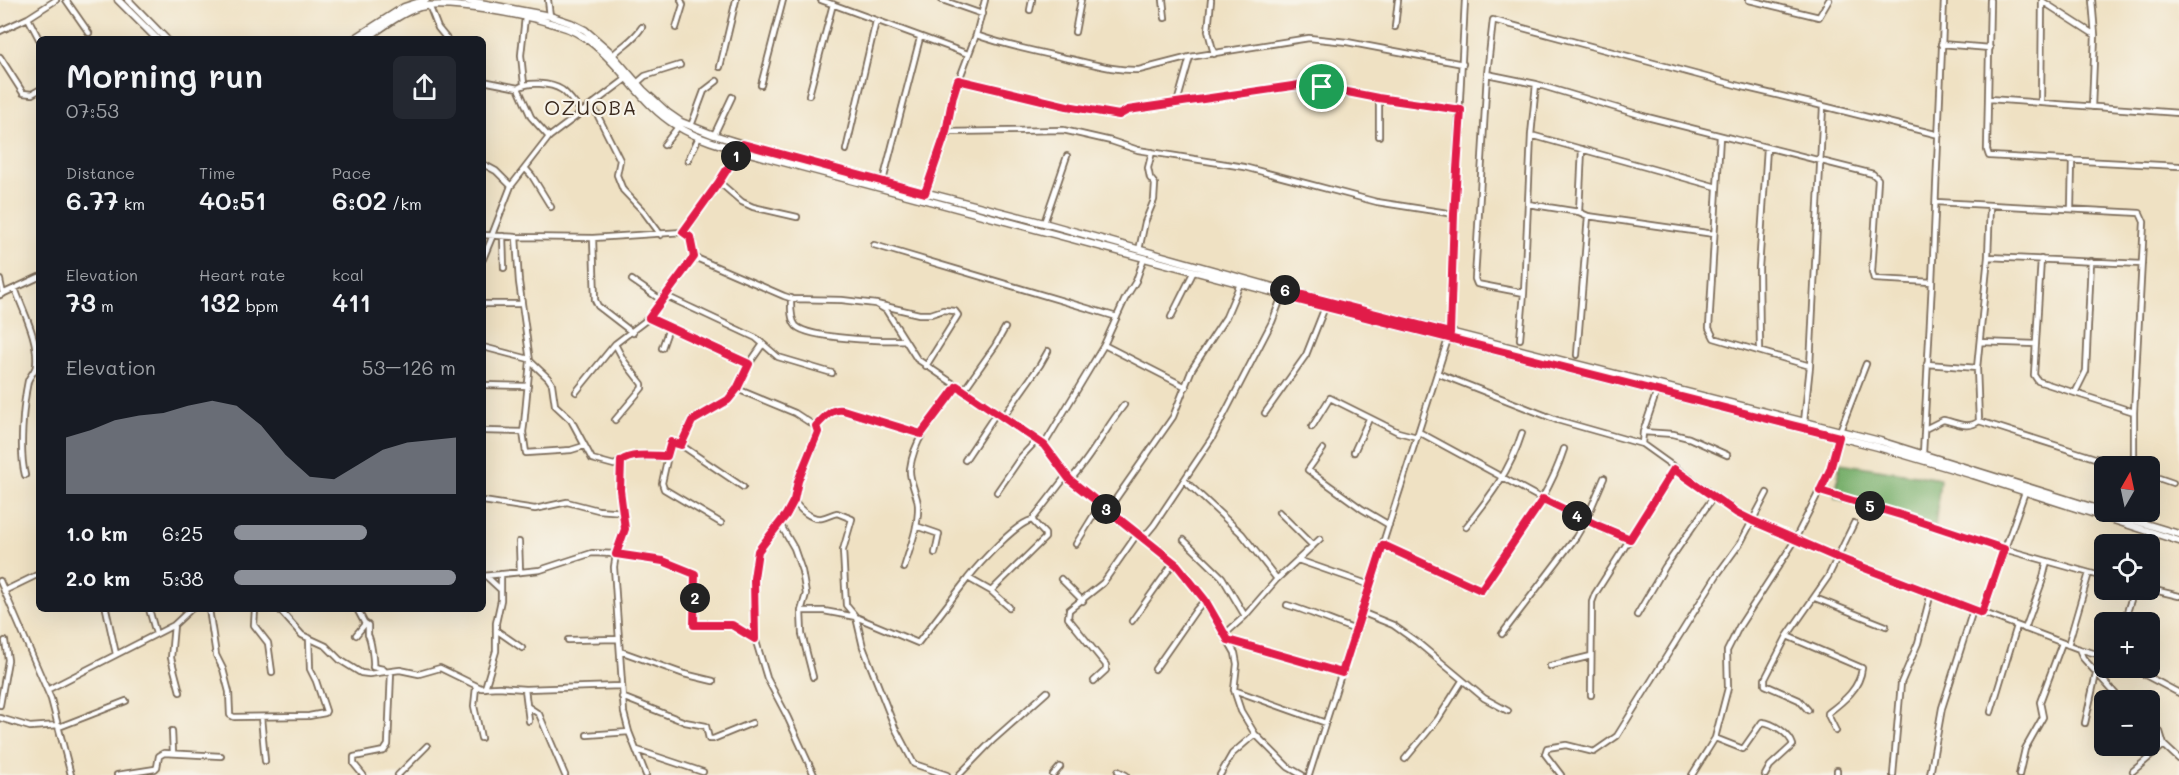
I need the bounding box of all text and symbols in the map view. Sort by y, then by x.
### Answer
text: Morning run [66,53,263,96]
button: share [393,56,456,119]
pin [1296,61,1347,112]
icon: arrive [1305,70,1338,103]
district label: OZUOBA [544,94,638,120]
text: 07:53 [66,97,119,123]
pin: 1 [721,141,751,171]
text: 1 [732,145,740,166]
text: Distance [66,162,135,183]
text: Time [199,162,235,183]
text: Pace [332,162,371,183]
text: 6.77 [66,183,119,217]
text: 40:51 [199,183,266,217]
text: 6:02 [332,183,387,217]
text: km [119,193,145,214]
text: /km [387,193,422,214]
text: Elevation [66,264,138,285]
text: Heart rate [199,264,285,285]
text: kcal [332,264,364,285]
pin: 6 [1270,275,1300,305]
text: 6 [1280,279,1290,300]
text: 73 [66,285,96,319]
text: 132 [199,285,241,319]
text: 411 [332,285,371,319]
text: m [96,295,114,316]
text: bpm [241,295,278,316]
text: Elevation [66,354,156,380]
text: 53–126 m [362,354,456,380]
north arrow [2094,456,2160,522]
map controls [2094,456,2160,756]
pin: 5 [1855,491,1885,521]
pin: 3 [1091,494,1121,524]
text: 5 [1865,495,1875,516]
text: 3 [1101,498,1111,519]
pin: 4 [1562,501,1592,531]
text: 4 [1572,505,1582,526]
text: 1.0 km [66,520,128,546]
text: 6:25 [162,520,203,546]
button: locate [2094,534,2160,600]
text: 2.0 km [66,565,130,591]
text: 5:38 [162,565,204,591]
pin: 2 [680,583,710,613]
text: 2 [691,587,699,608]
button: + [2094,612,2160,678]
button: − [2094,690,2160,756]

